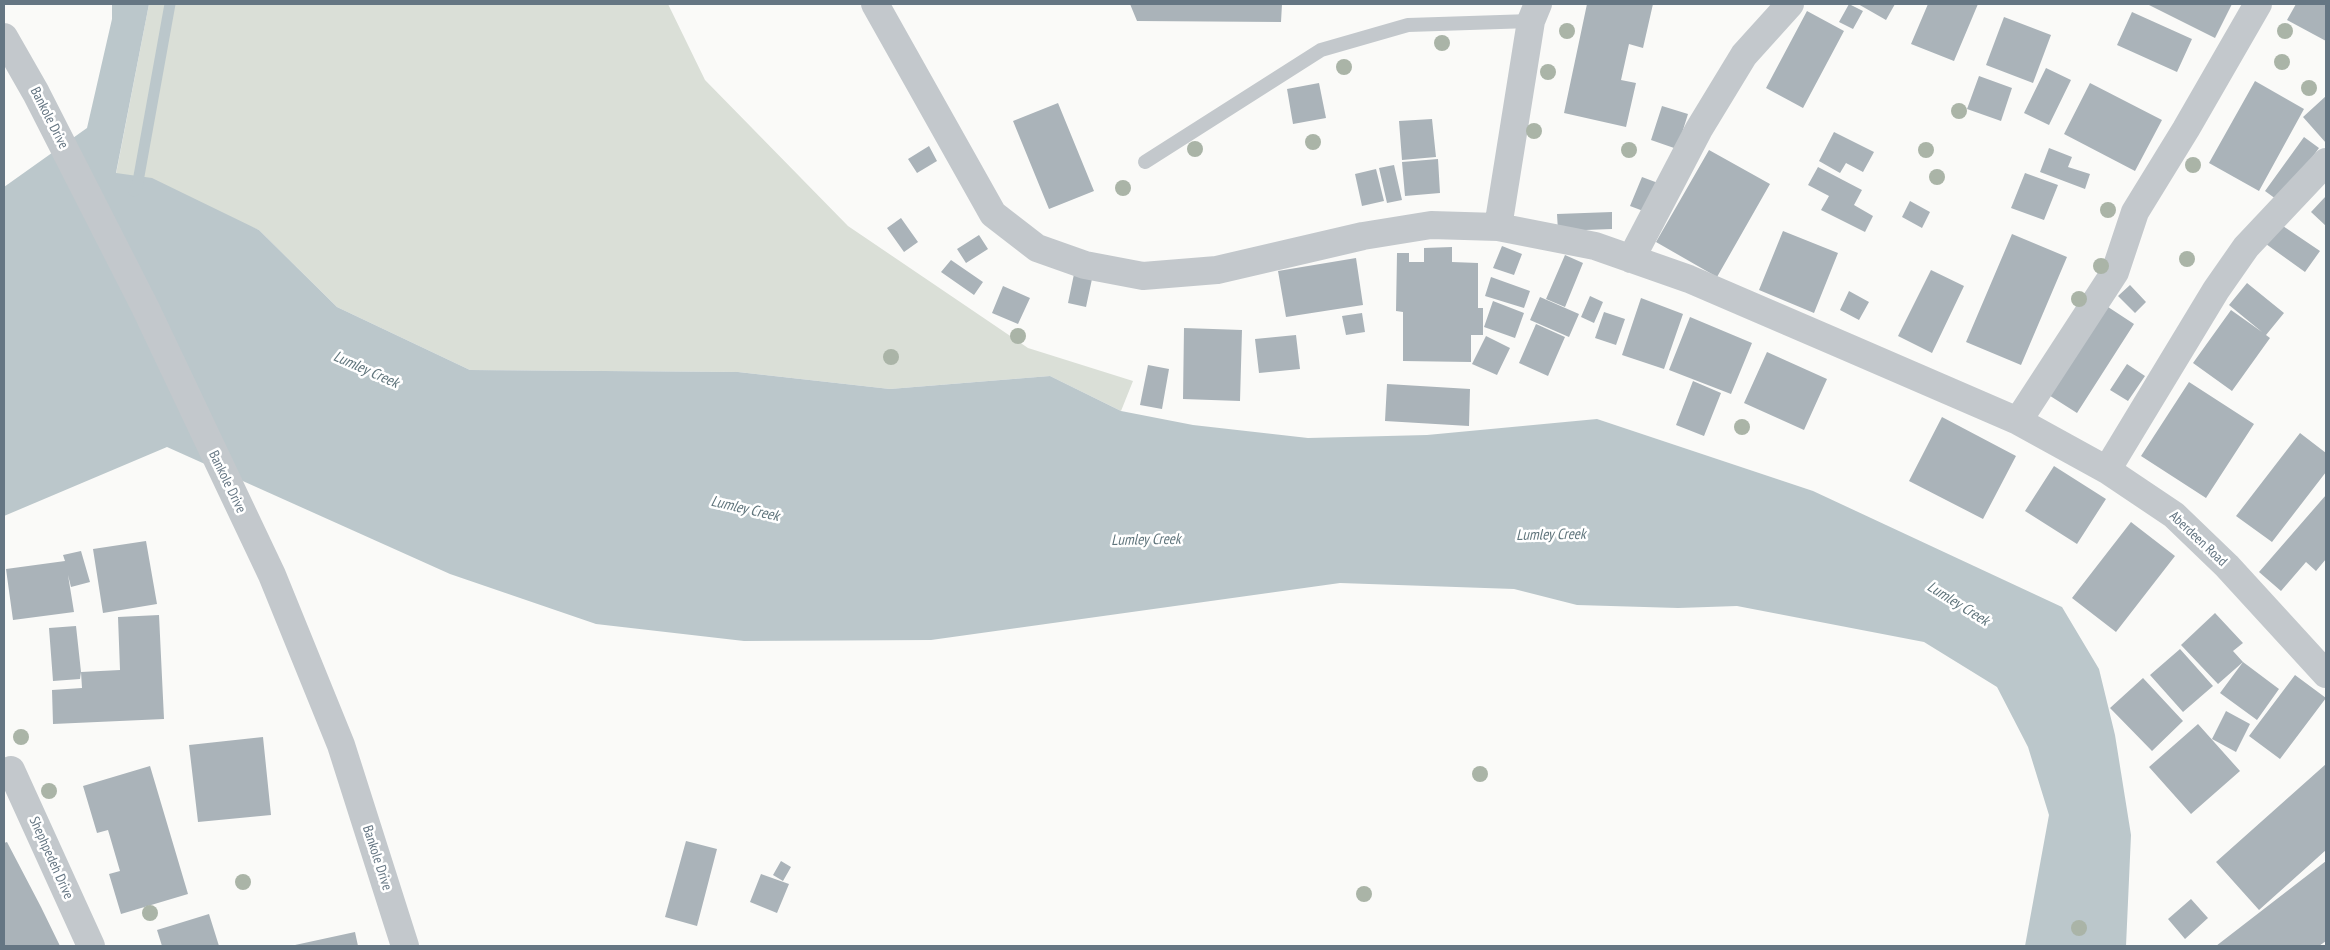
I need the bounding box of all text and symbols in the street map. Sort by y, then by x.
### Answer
street label: Bankole Drive [26,84,72,152]
water label: Lumley Creek [331,348,401,392]
street label: Bankole Drive [205,448,249,516]
water label: Lumley Creek [709,492,781,526]
street label: Aberdeen Road [2166,508,2230,570]
water label: Lumley Creek [1516,525,1586,545]
water label: Lumley Creek [1111,530,1181,550]
water label: Lumley Creek [1924,578,1992,630]
street label: Shephpedeh Drive [25,814,77,902]
street label: Bankole Drive [359,823,395,893]

